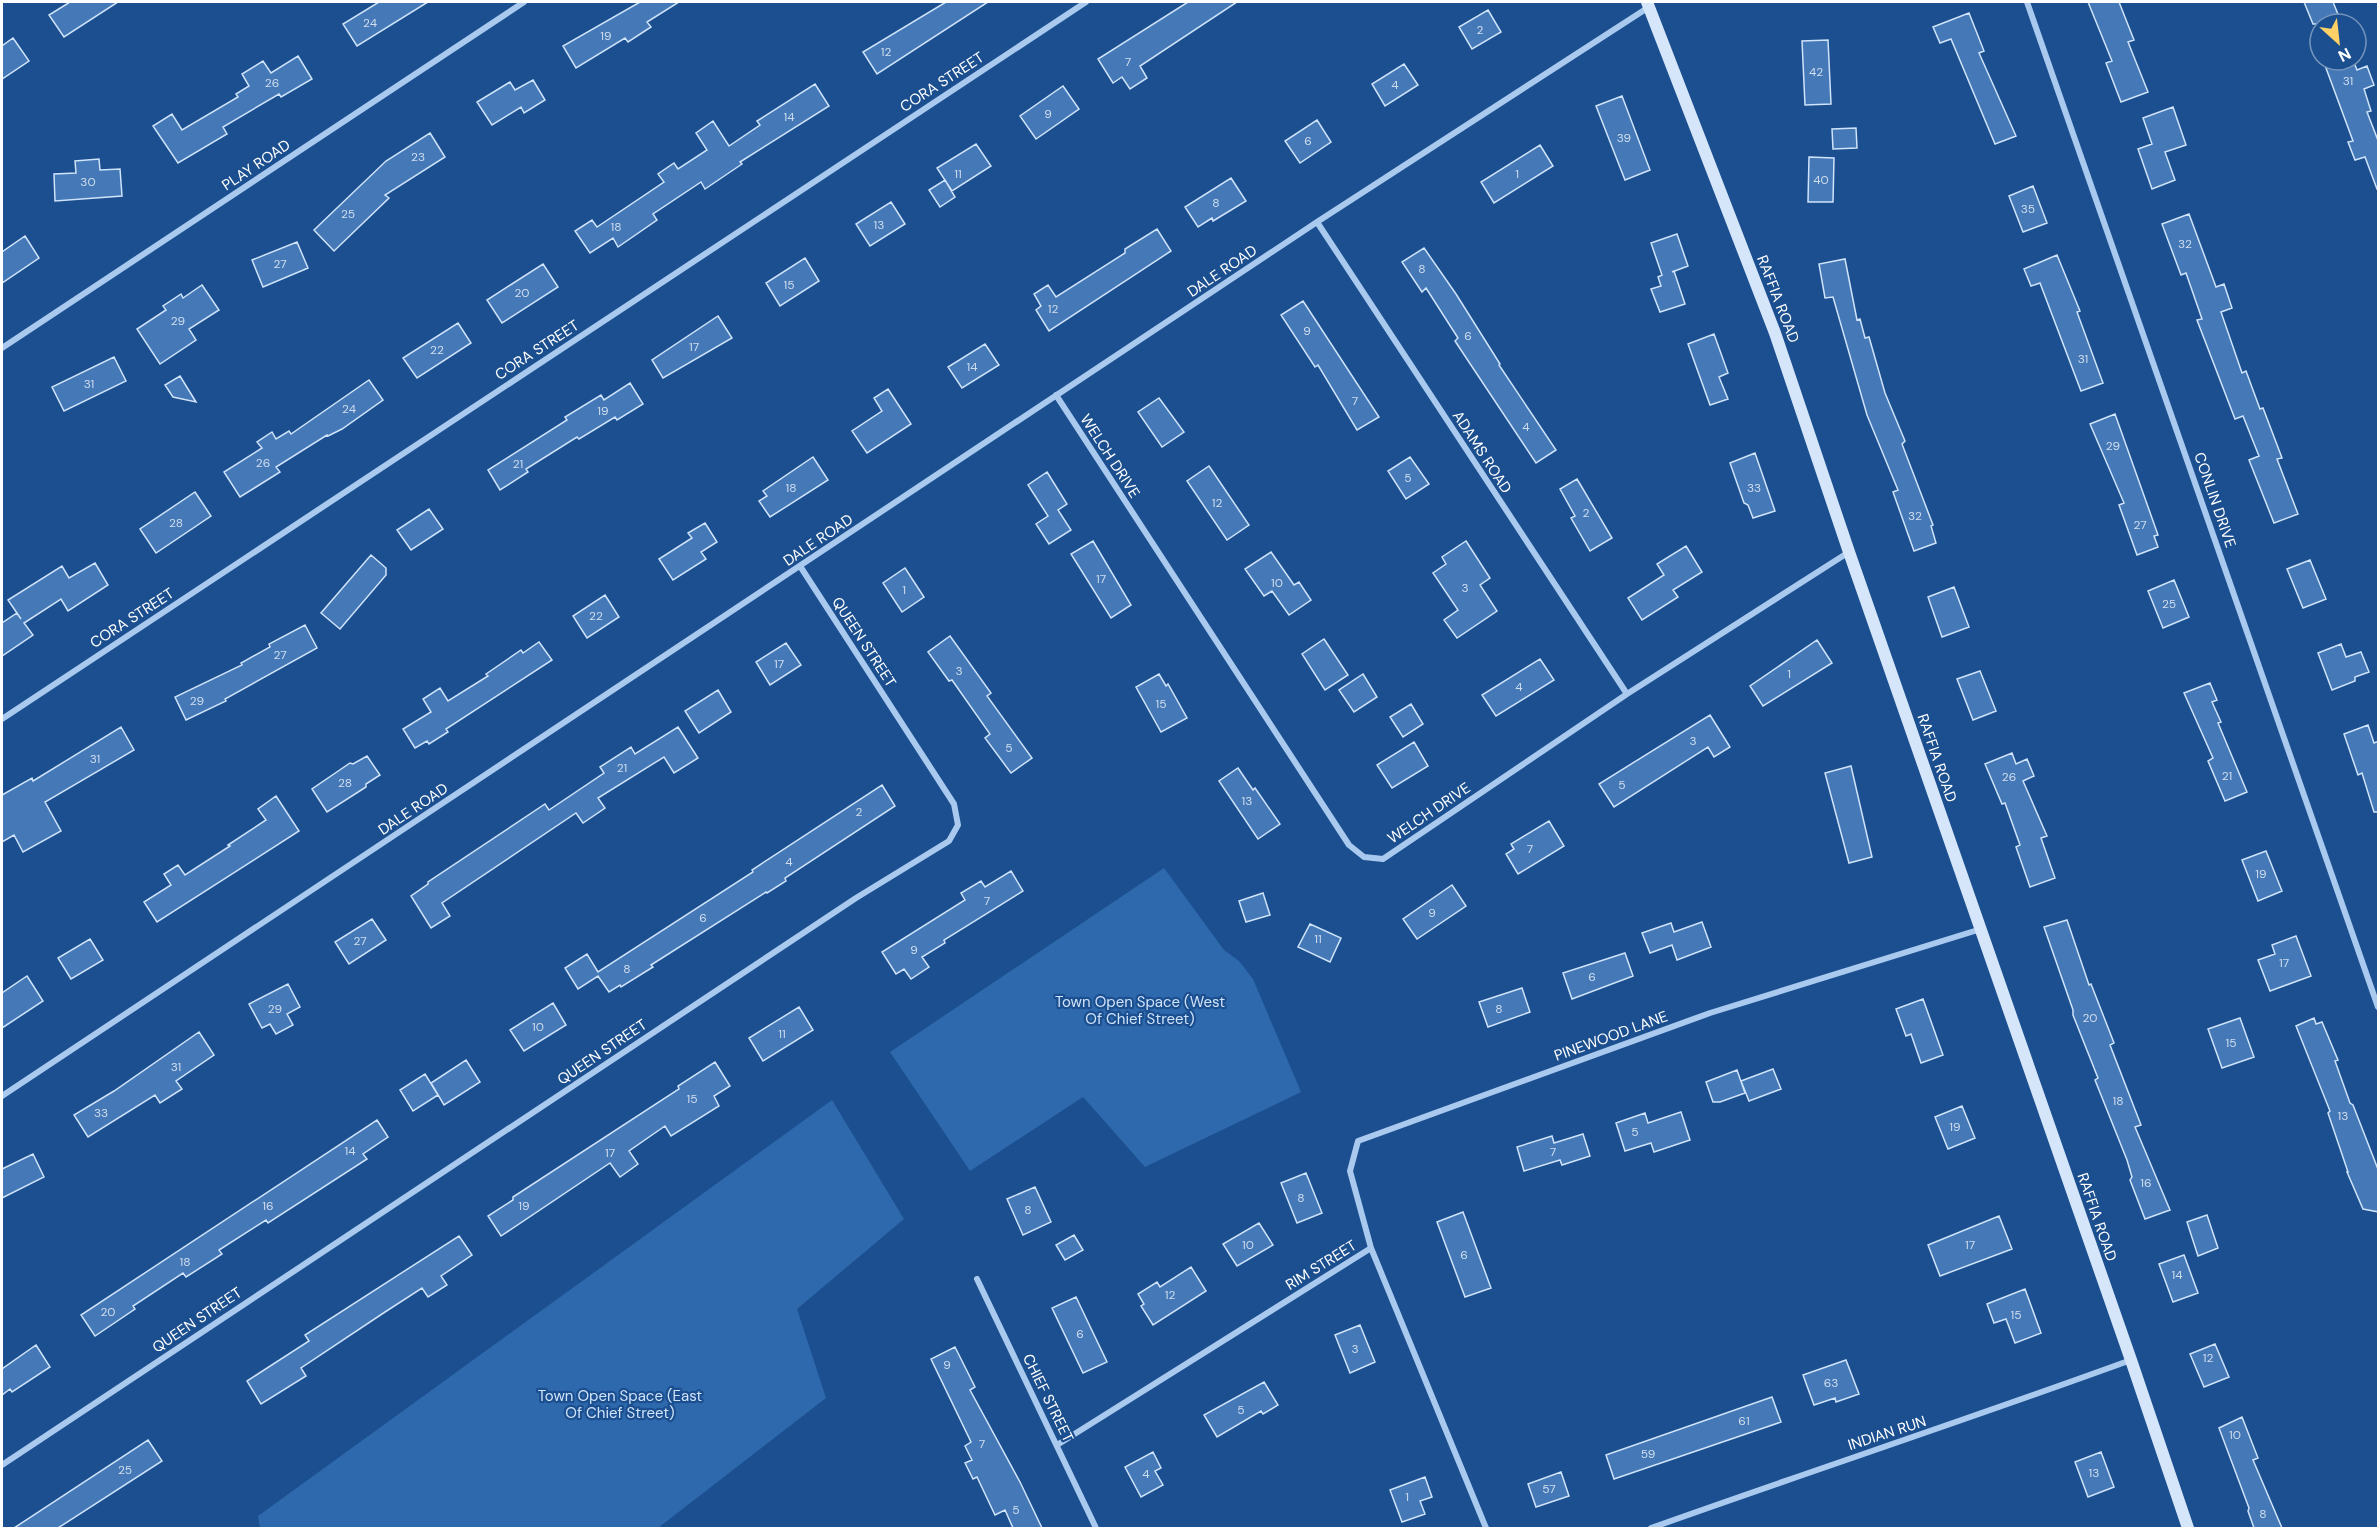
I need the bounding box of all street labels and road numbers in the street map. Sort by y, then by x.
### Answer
street label: CORA STREET [896,47,988,117]
street label: PLAY ROAD [218,135,294,195]
street label: DALE ROAD [1183,240,1261,302]
street label: RAFFIA ROAD [1752,252,1804,346]
street label: CORA STREET [491,315,583,385]
street label: ADAMS ROAD [1448,407,1516,497]
street label: WELCH DRIVE [1075,410,1145,502]
street label: CONLIN DRIVE [2189,450,2241,550]
street label: DALE ROAD [779,509,857,571]
street label: CORA STREET [86,583,178,653]
street label: QUEEN STREET [827,593,901,691]
street label: RAFFIA ROAD [1912,711,1962,805]
street label: DALE ROAD [374,778,452,840]
street label: WELCH DRIVE [1384,778,1474,848]
street label: PINEWOOD LANE [1551,1006,1671,1066]
street label: QUEEN STREET [553,1015,651,1089]
street label: RAFFIA ROAD [2072,1170,2122,1264]
street label: RIM STREET [1282,1235,1360,1295]
street label: QUEEN STREET [148,1283,246,1357]
street label: CHIEF STREET [1018,1350,1078,1446]
street label: INDIAN RUN [1845,1411,1929,1455]

